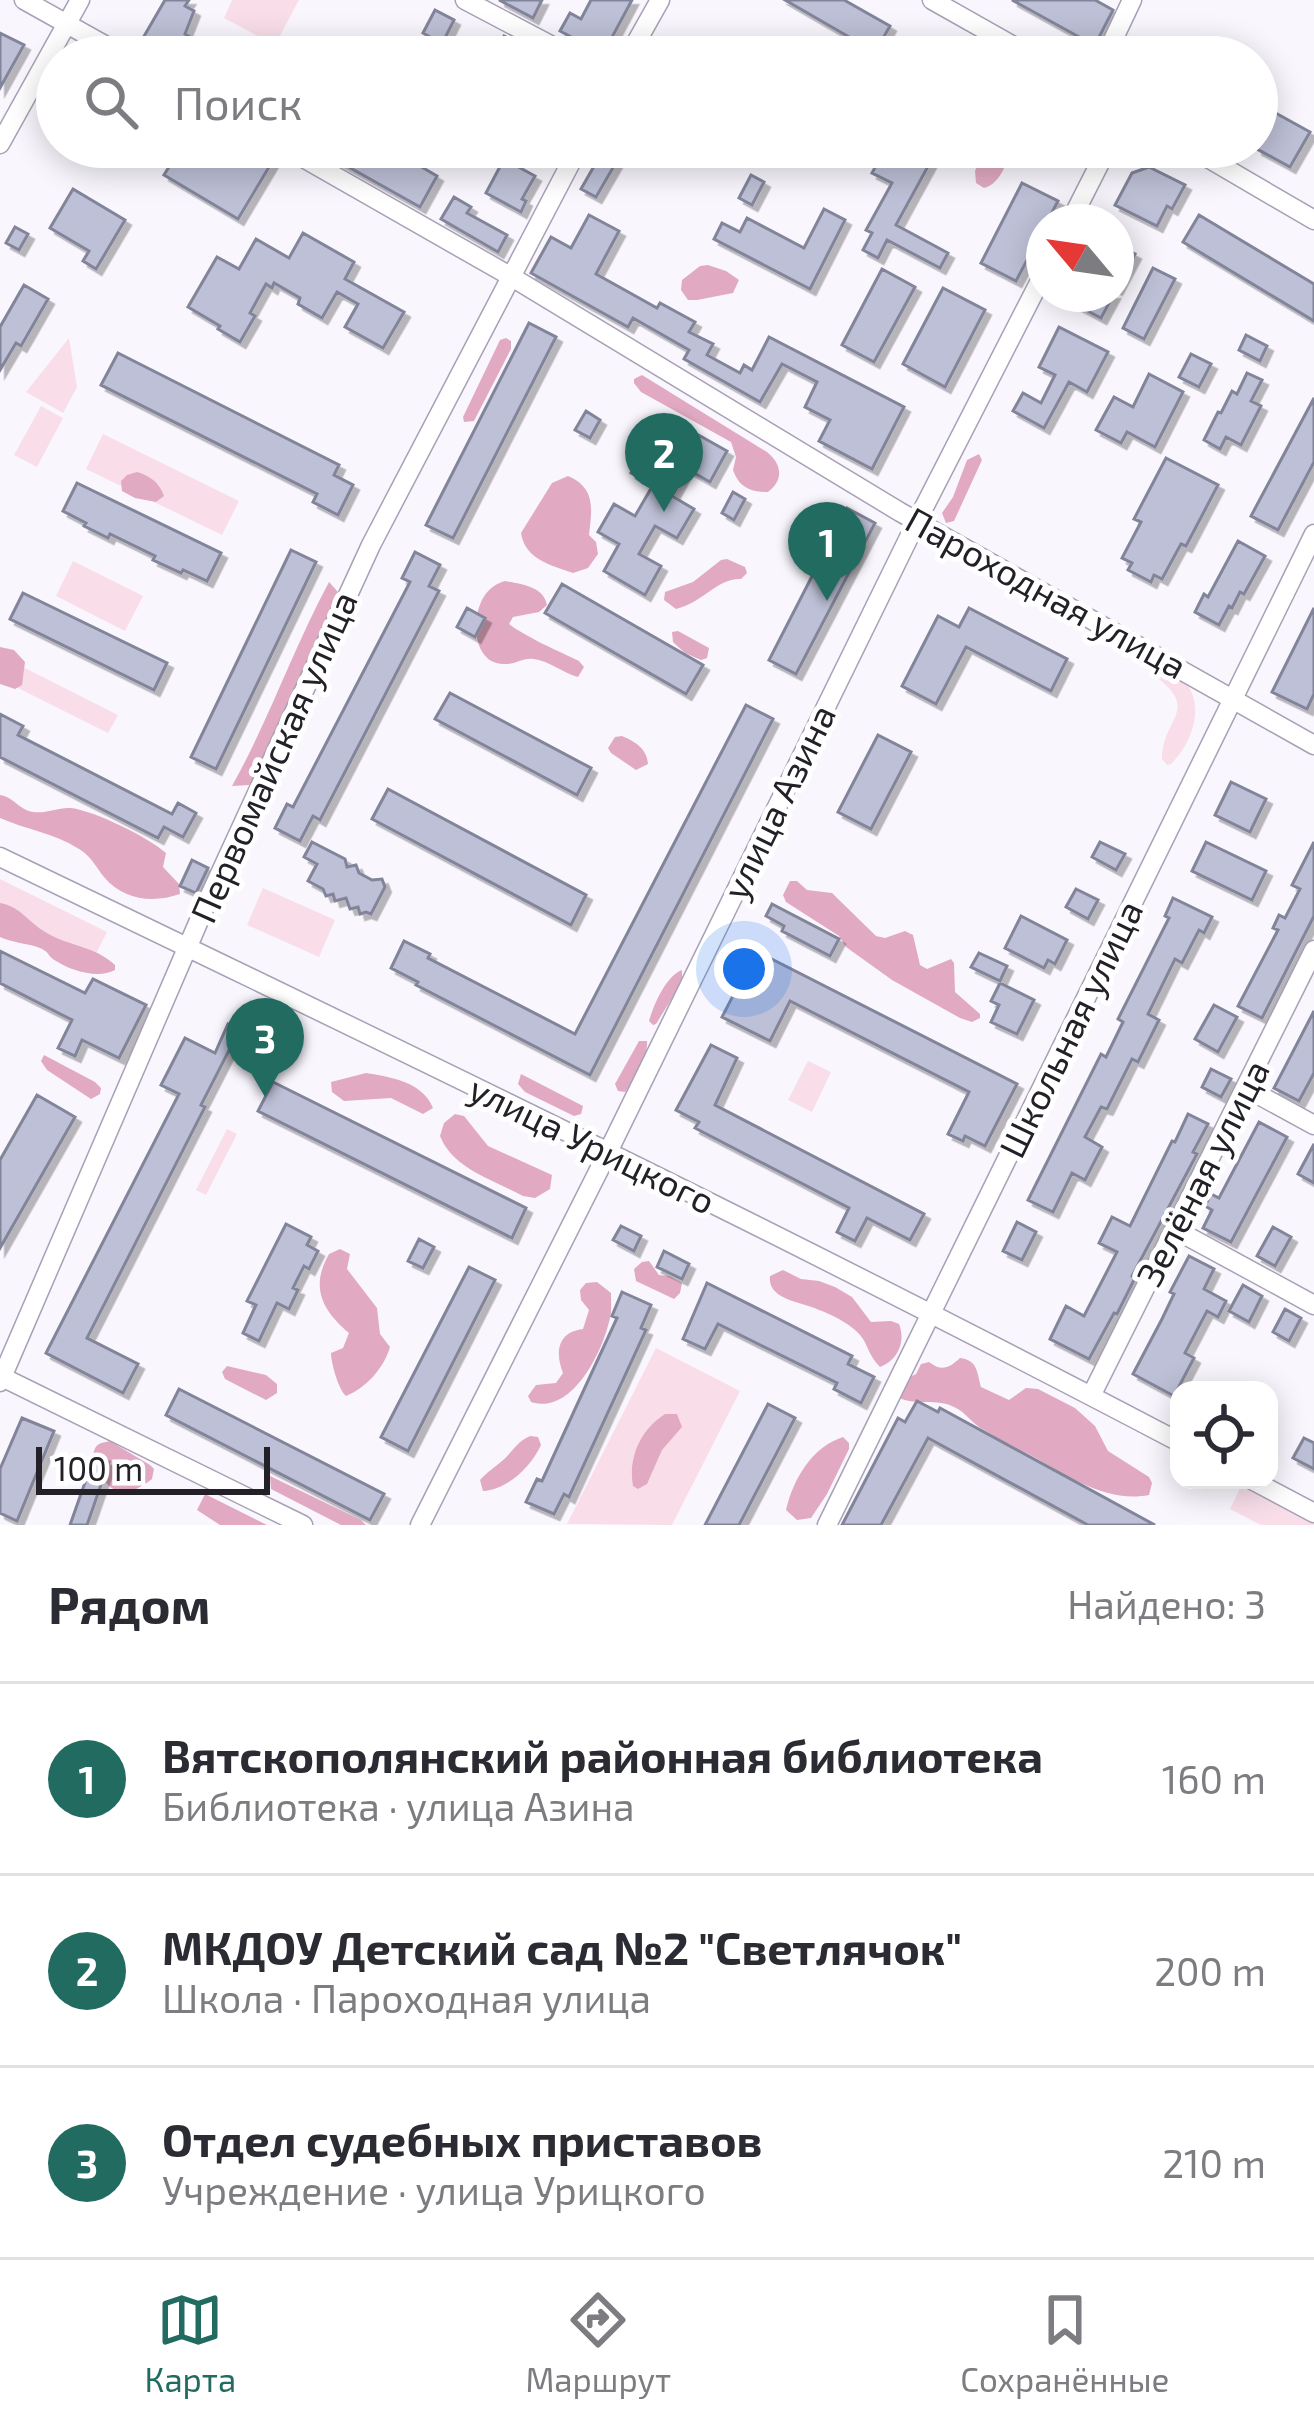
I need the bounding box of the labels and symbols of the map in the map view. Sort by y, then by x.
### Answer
north arrow [1026,204,1134,312]
pin: 2 [625,413,703,512]
street label: Пароходная улица [899,497,1194,687]
pin: 1 [788,502,866,601]
street label: Первомайская улица [180,584,366,929]
street label: улица Азина [712,697,844,906]
street label: Школьная улица [989,893,1151,1164]
your location [714,939,774,999]
pin: 3 [226,998,304,1097]
street label: Зелёная улица [1126,1052,1278,1293]
street label: улица Урицкого [462,1066,722,1223]
scale bar [36,1441,270,1494]

